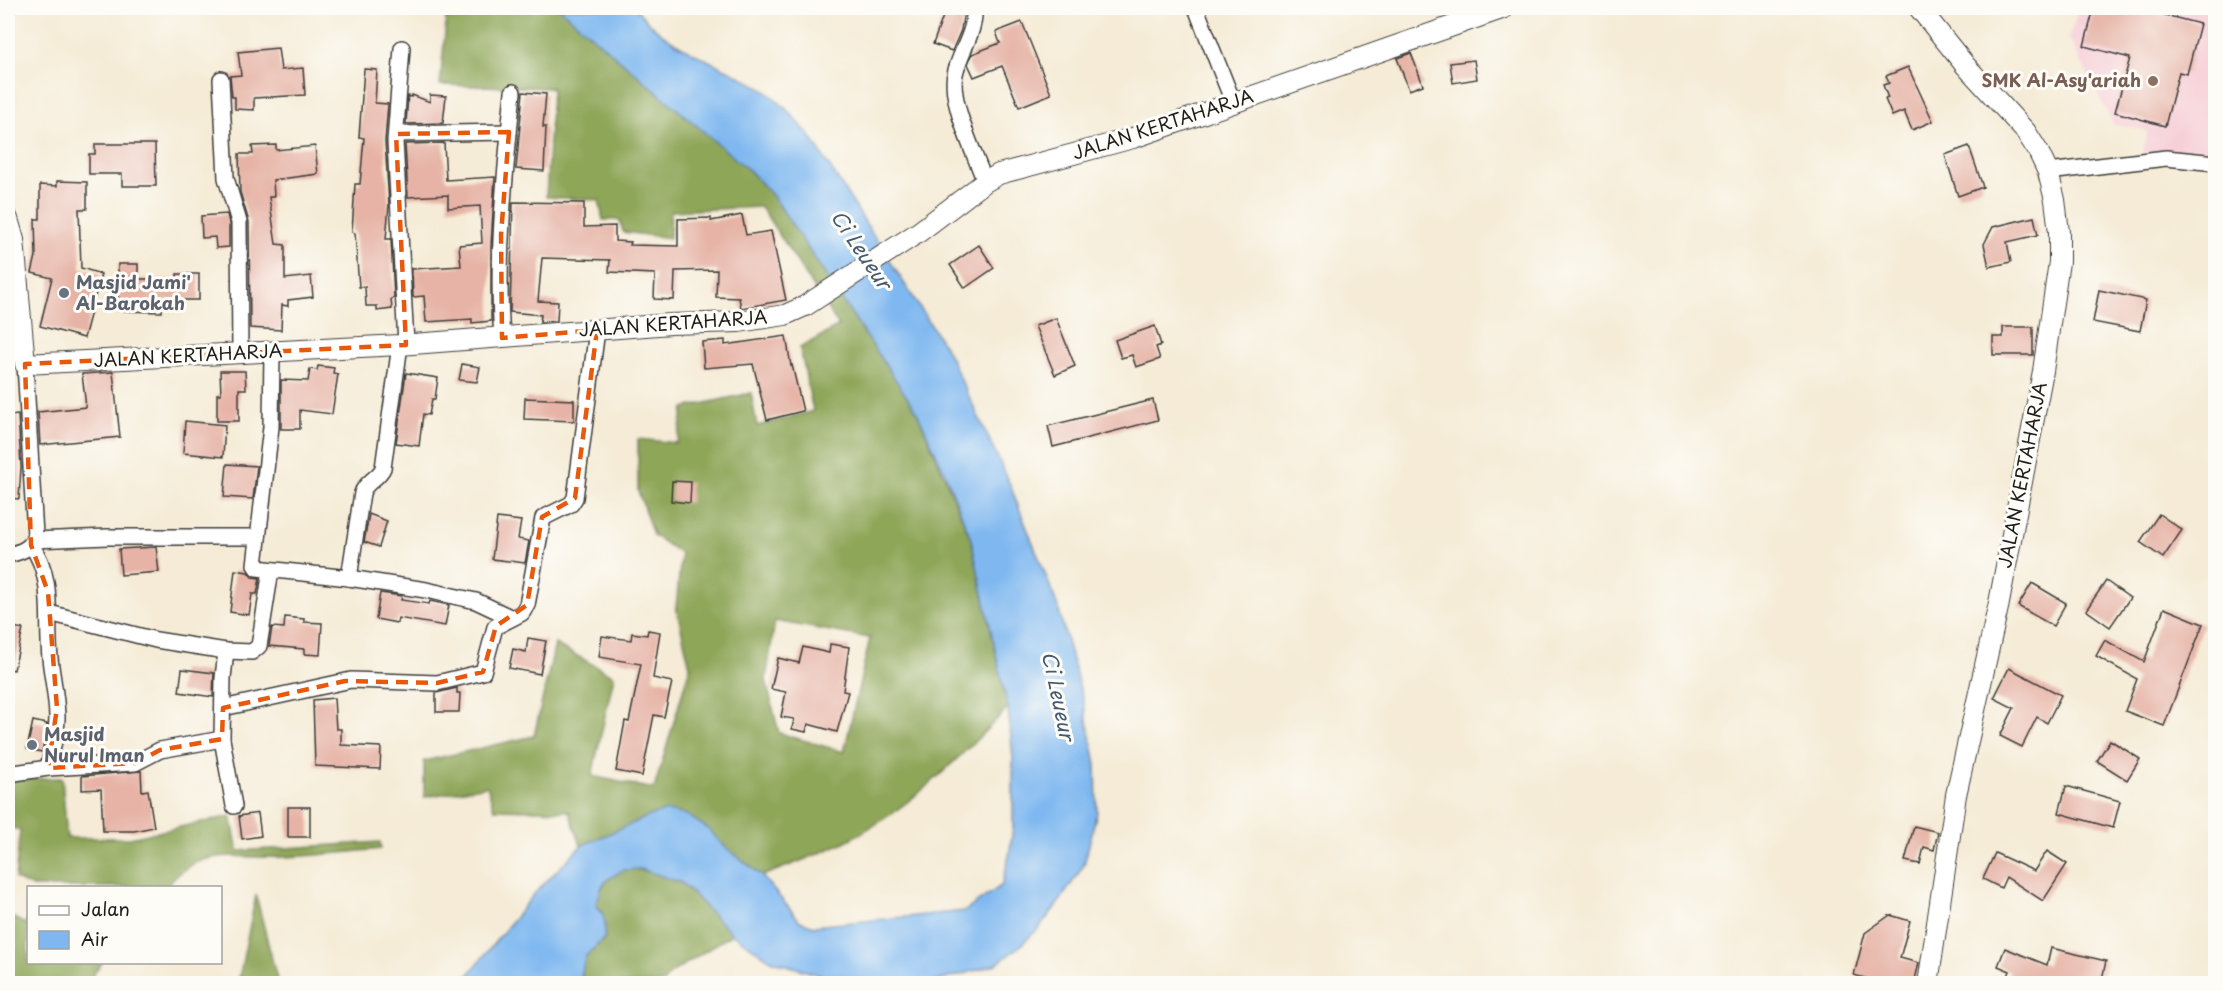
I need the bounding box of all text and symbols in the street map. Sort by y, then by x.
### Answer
place label: SMK Al-Asy'ariah [1981,66,2141,93]
marker: SMK Al-Asy'ariah [2146,74,2160,88]
street label: JALAN KERTAHARJA [1068,81,1257,166]
water label: Ci Leueur [824,204,901,297]
place label: Masjid Jami' Al-Barokah [76,268,191,316]
marker: Masjid Jami' Al-Barokah [57,286,71,300]
street label: JALAN KERTAHARJA [578,302,768,343]
street label: JALAN KERTAHARJA [93,336,283,373]
street label: JALAN KERTAHARJA [1990,379,2053,570]
water label: Ci Leueur [1035,649,1084,746]
place label: Masjid Nurul Iman [44,720,145,768]
marker: Masjid Nurul Iman [25,738,39,752]
legend [27,886,222,964]
text: Jalan [81,895,130,922]
text: Air [81,925,109,952]

